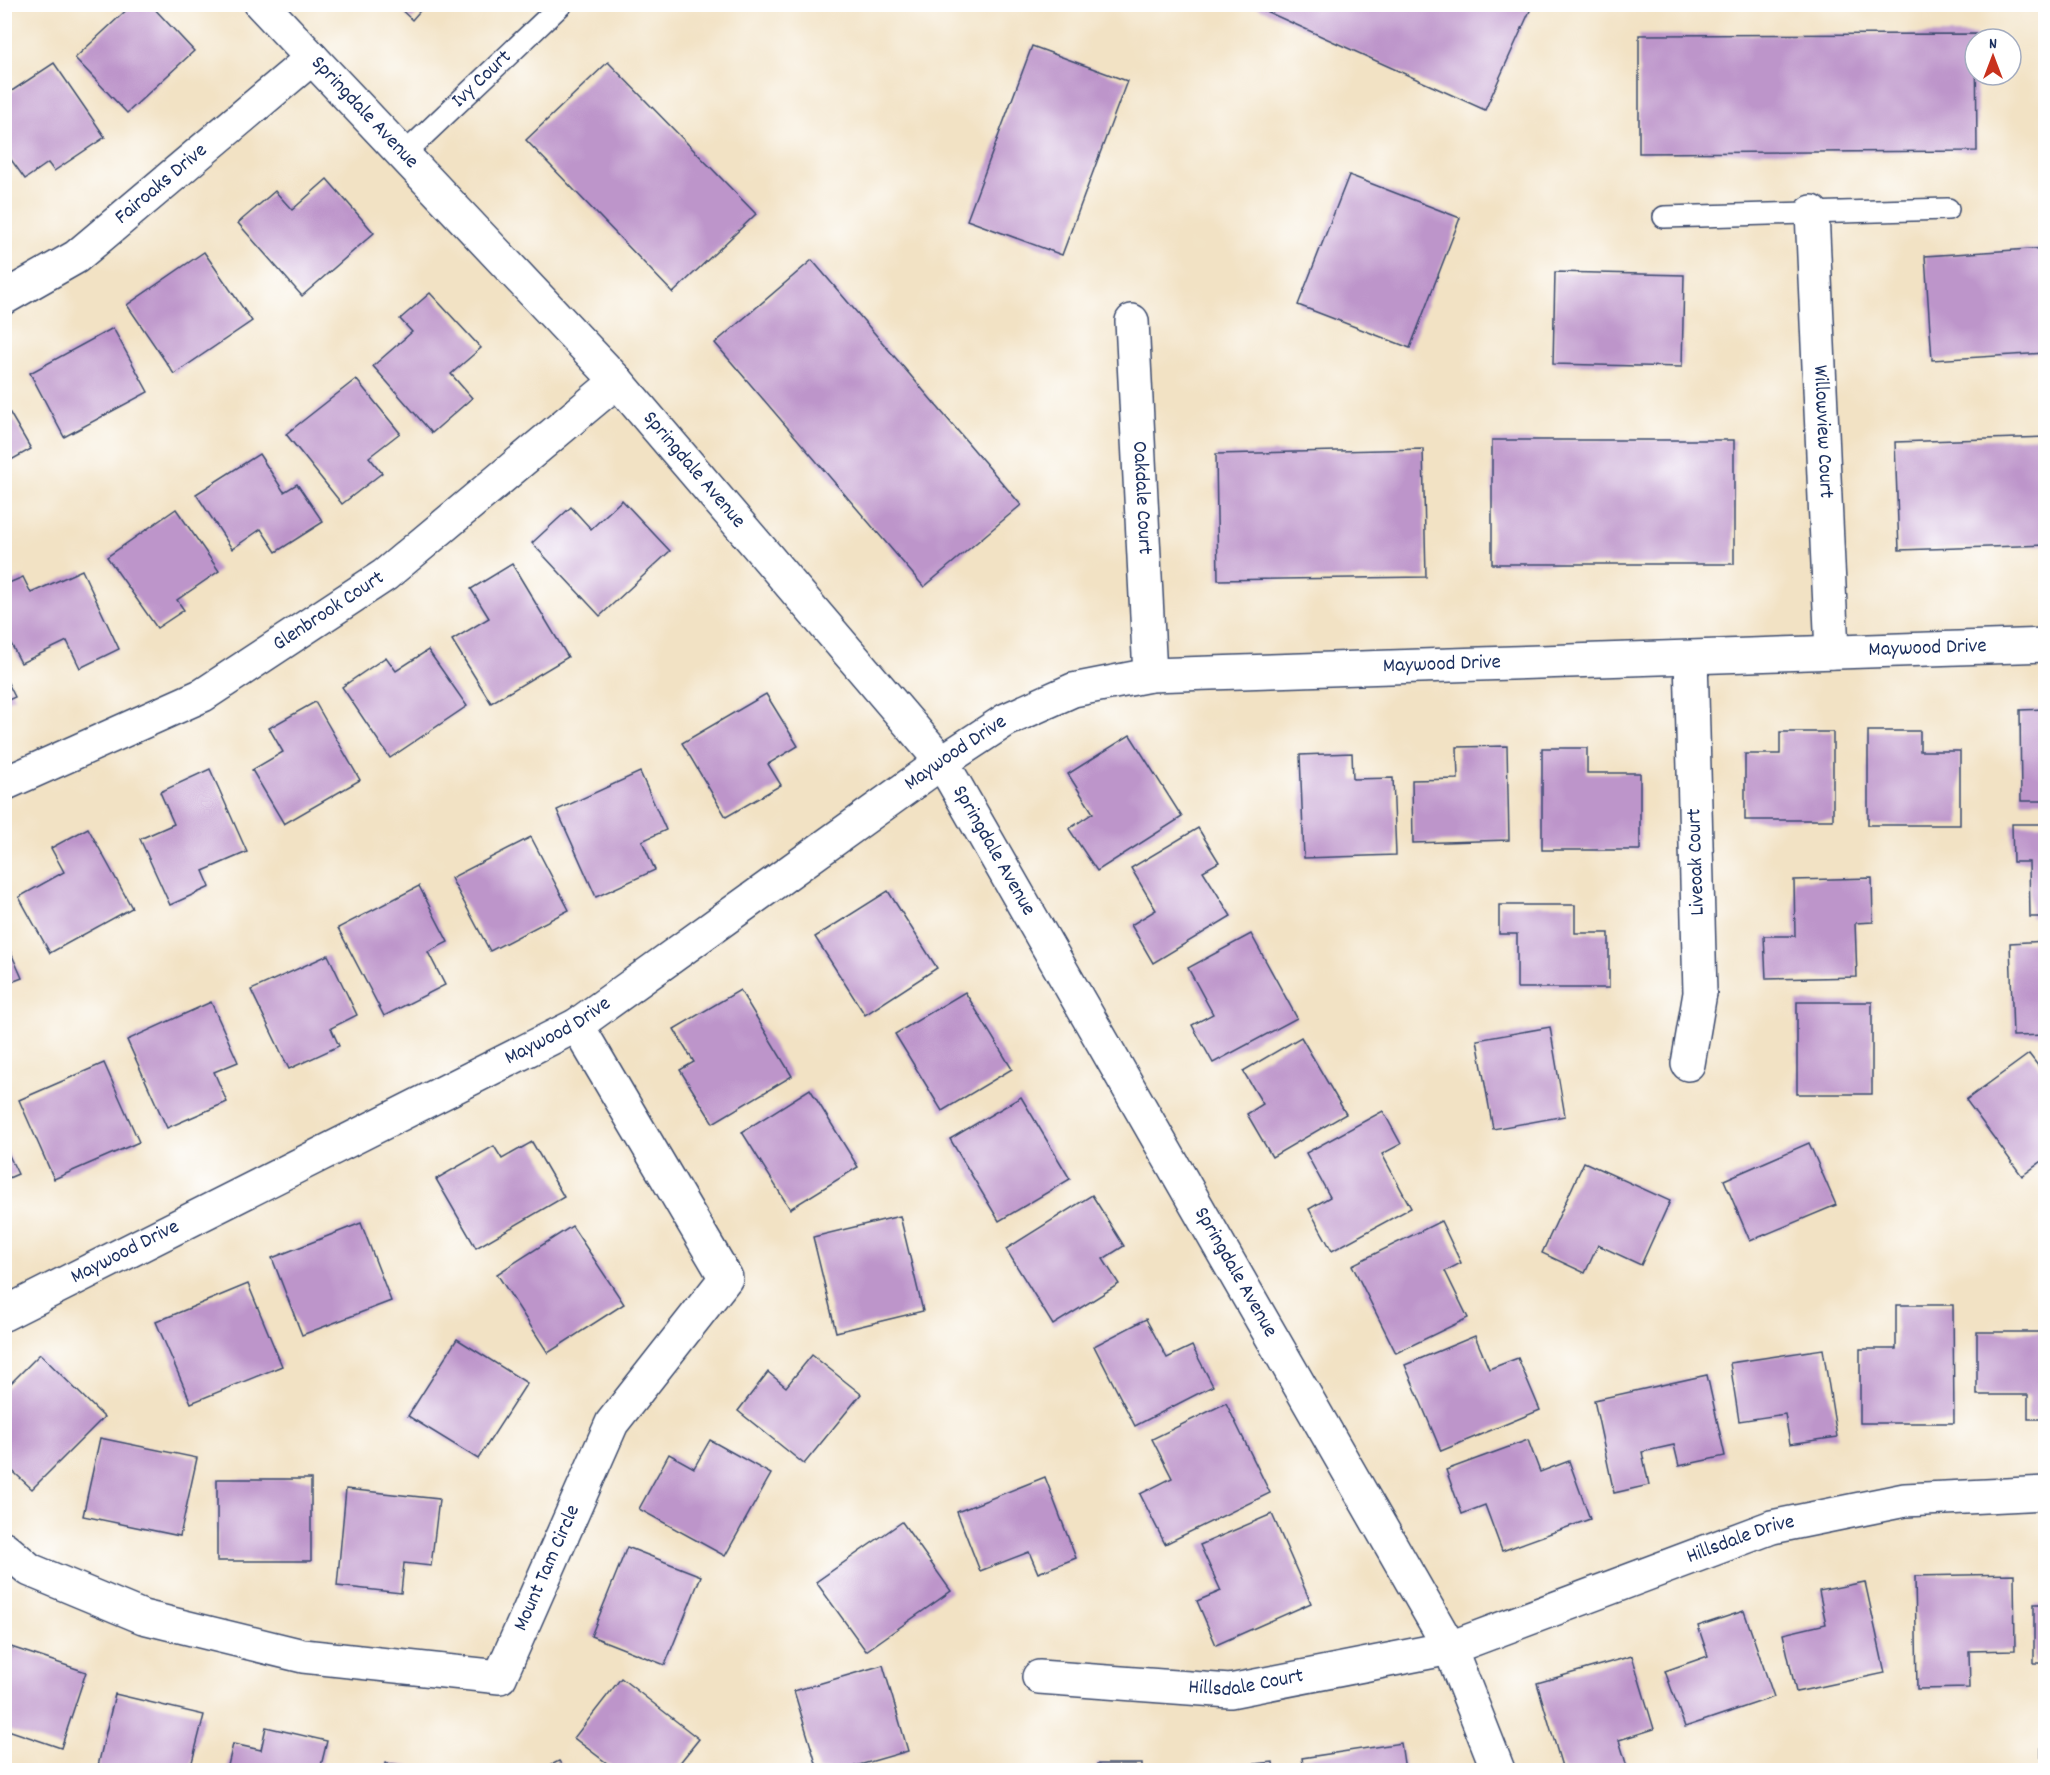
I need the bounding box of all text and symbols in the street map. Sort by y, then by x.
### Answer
north arrow [1963,27,2023,87]
text: N [1989,33,1997,56]
street label: Ivy Court [446,43,519,116]
street label: Springdale Avenue [303,50,425,176]
street label: Fairoaks Drive [109,137,215,233]
street label: Willowview Court [1804,364,1840,499]
street label: Springdale Avenue [635,405,752,536]
street label: Oakdale Court [1123,440,1159,556]
street label: Glenbrook Court [267,564,391,660]
street label: Maywood Drive [1868,632,1987,666]
street label: Maywood Drive [1382,648,1501,682]
street label: Maywood Drive [899,708,1013,799]
street label: Springdale Avenue [944,780,1042,922]
street label: Liveoak Court [1680,808,1714,916]
street label: Maywood Drive [500,990,618,1074]
street label: Springdale Avenue [1186,1202,1284,1343]
street label: Maywood Drive [66,1213,185,1293]
street label: Mount Tam Circle [507,1500,589,1636]
street label: Hillsdale Drive [1682,1508,1797,1573]
street label: Hillsdale Court [1187,1662,1307,1706]

